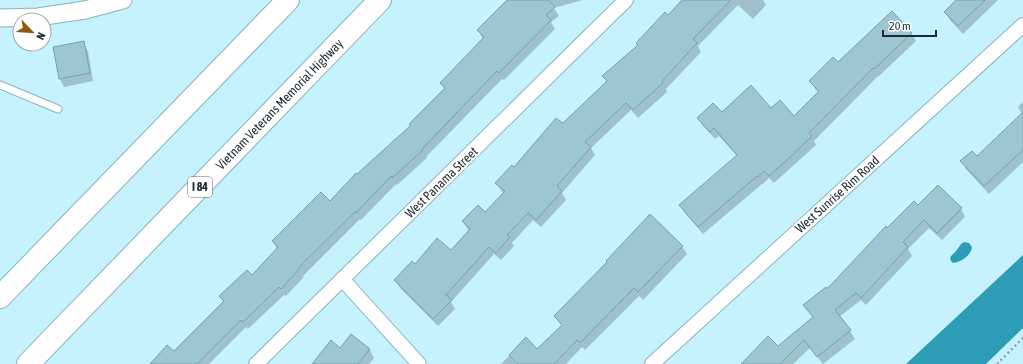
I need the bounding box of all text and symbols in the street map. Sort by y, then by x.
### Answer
north arrow [12,12,52,52]
scale bar [883,12,936,38]
text: 20 m [889,19,911,33]
text: N [34,31,48,42]
street label: Vietnam Veterans Memorial Highway [213,35,346,173]
street label: West Panama Street [402,144,481,221]
street label: West Sunrise Rim Road [792,153,882,236]
road number: I 84 [188,177,212,197]

